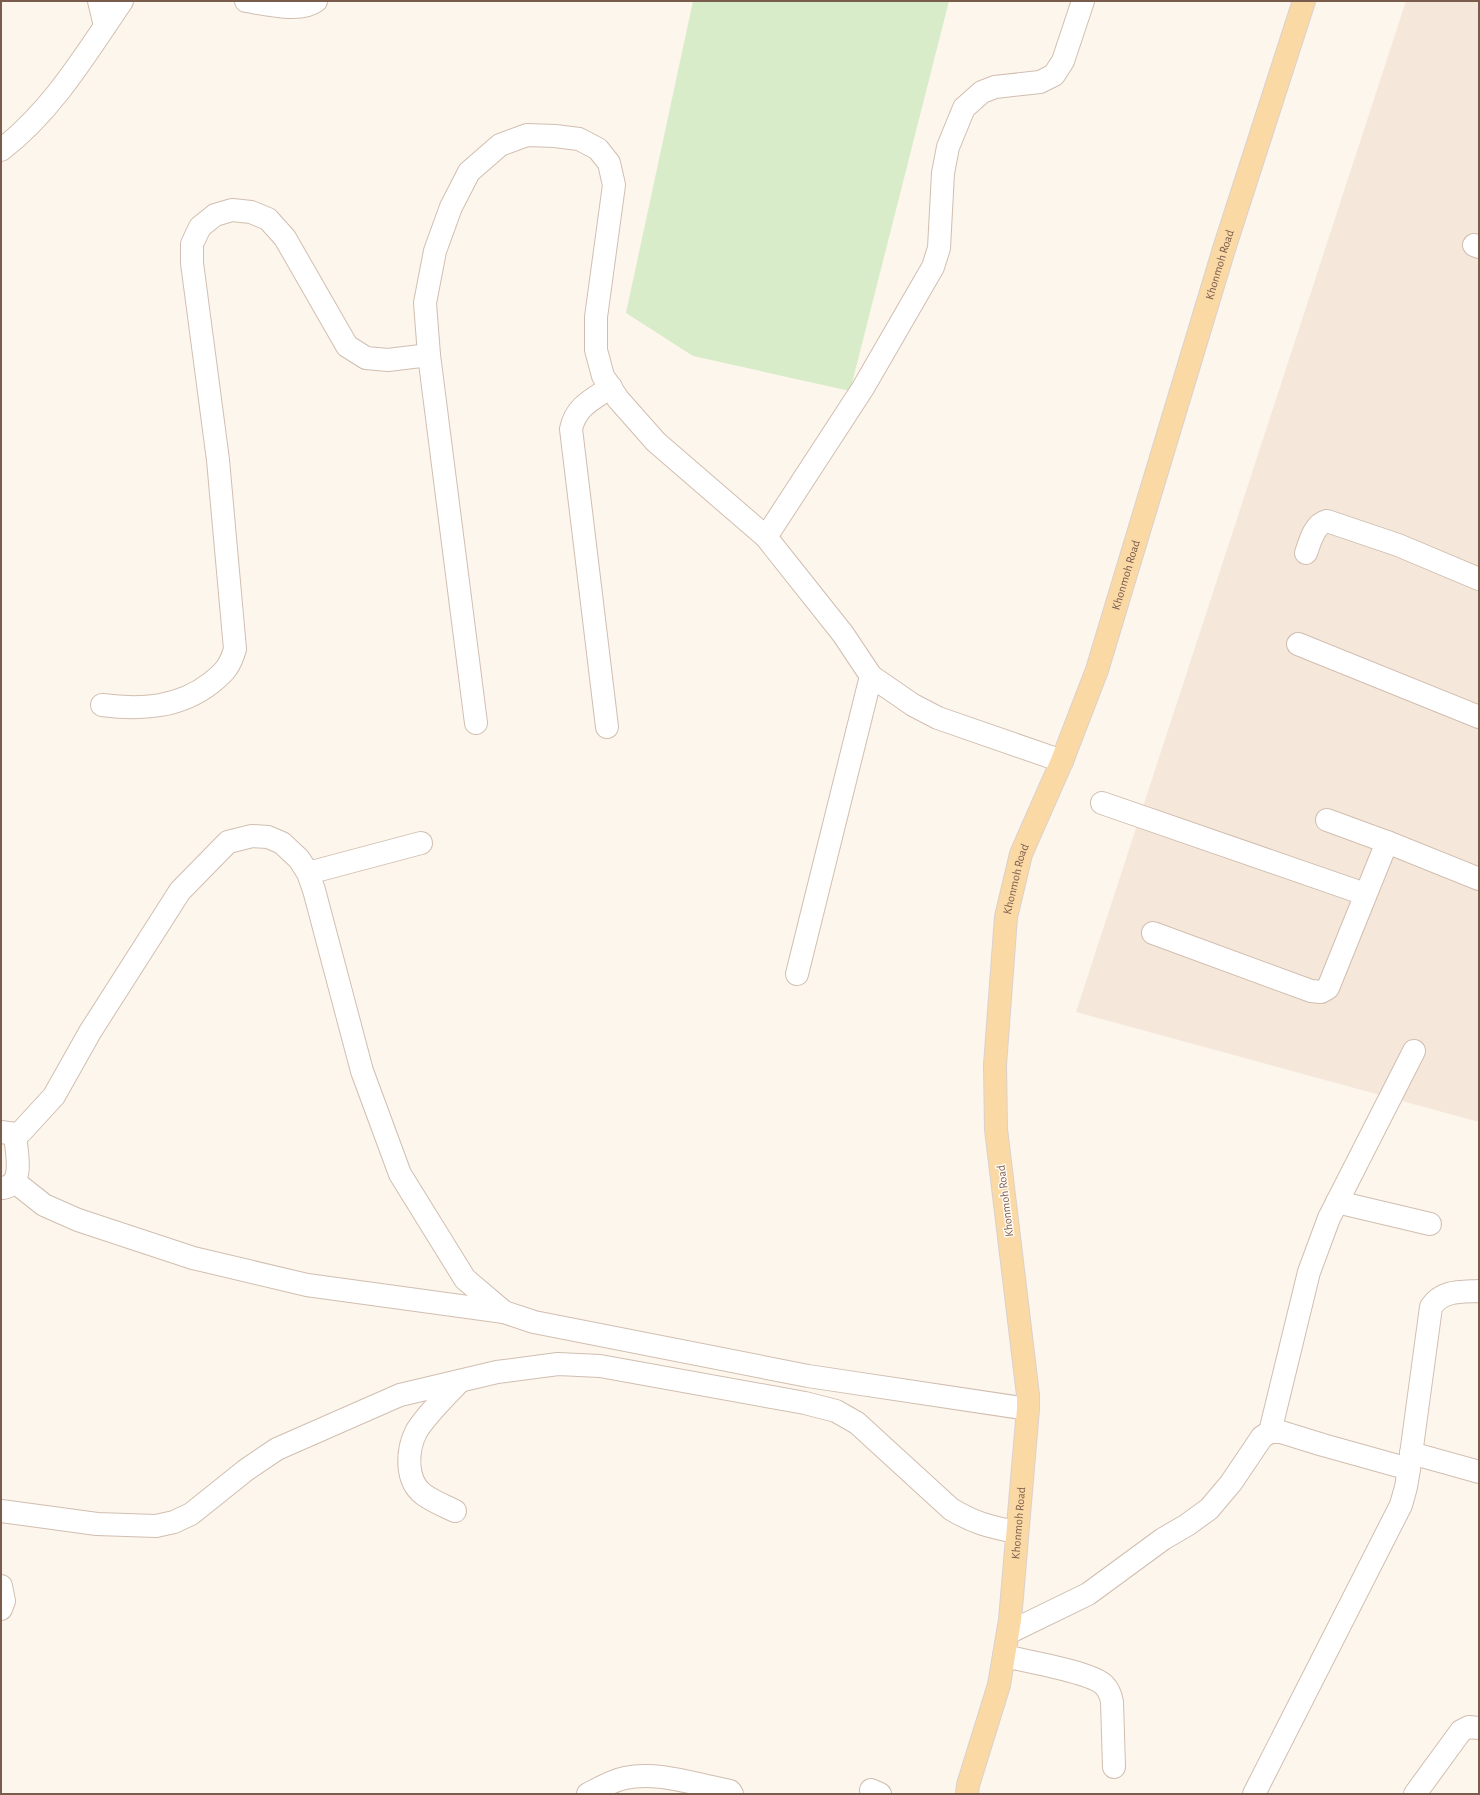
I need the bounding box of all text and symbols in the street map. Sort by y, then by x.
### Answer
street label: Khonmoh Road [1203,228,1236,301]
street label: Khonmoh Road [1109,539,1142,611]
street label: Khonmoh Road [1001,842,1031,915]
street label: Khonmoh Road [995,1164,1015,1238]
street label: Khonmoh Road [1009,1486,1027,1560]

